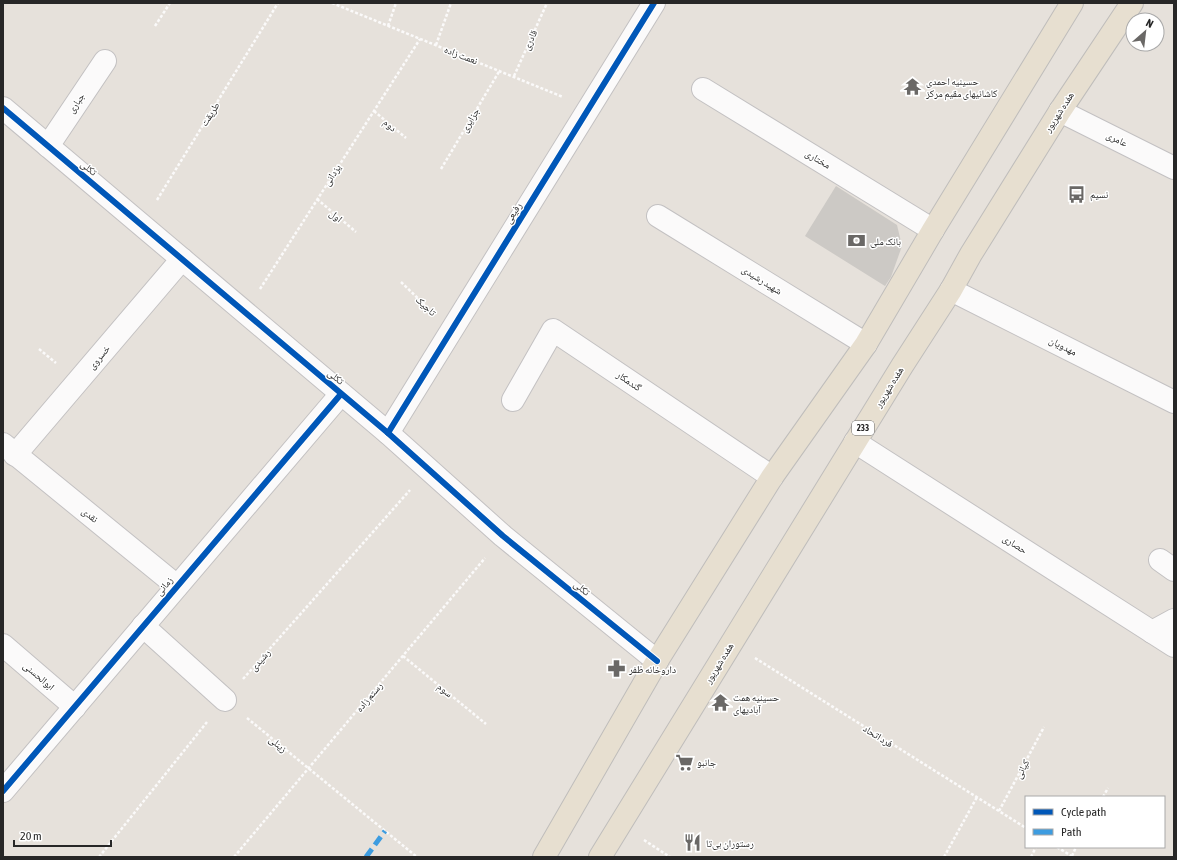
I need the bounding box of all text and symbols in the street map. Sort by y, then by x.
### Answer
north arrow [1125,12,1165,52]
text: N [1144,16,1155,30]
street label: قادری [521,28,540,52]
street label: نعمت زاده [443,44,480,66]
place label: حسینیه احمدی کاشانیهای مقیم مرکز [925,76,998,101]
temple icon: حسینیه احمدی کاشانیهای مقیم مرکز [903,77,923,97]
street label: جباری [65,90,88,116]
street label: هفده شهریور [1041,90,1076,135]
street label: طریقت [198,100,222,128]
street label: جزایری [458,105,483,135]
street label: دوم [380,116,399,135]
street label: عامری [1104,129,1129,150]
street label: مختاری [803,147,833,172]
street label: تکلی [78,158,99,179]
street label: یزدانی [321,162,344,188]
bus stop icon: نسیم [1067,184,1087,204]
place label: نسیم [1090,189,1109,202]
street label: رفیعی [502,200,525,226]
street label: اول [327,208,345,225]
bank icon: بانک ملی [847,231,867,251]
place label: بانک ملی [870,236,901,248]
street label: شهید رشیدی [739,263,784,298]
street label: تاجیک [413,294,438,318]
street label: مهدویان [1047,334,1079,359]
street label: خسروی [86,342,113,372]
street label: هفده شهریور [872,365,906,410]
street label: تکلی [325,367,346,388]
street label: گندمکار [614,368,644,394]
road number: 233 [852,421,874,435]
street label: نقدی [79,505,100,526]
street label: حصاری [1000,532,1030,557]
street label: زمانی [153,574,176,598]
street label: تکلی [571,578,592,599]
street label: هفده شهریور [702,641,736,686]
street label: رشیدی [248,647,273,674]
pharmacy icon: داروخانه ظفر [606,659,626,679]
street label: ابوالحسنی [21,660,57,693]
place label: داروخانه ظفر [628,664,676,675]
street label: رستم زاده [353,680,386,715]
street label: سوم [434,681,455,701]
place label: حسینیه همت آبادیهای [733,692,780,716]
temple icon: حسینیه همت آبادیهای [710,693,730,713]
street label: فرد اتحاد [861,723,895,749]
street label: زینلی [266,734,289,755]
supermarket icon: جانبو [674,752,694,772]
place label: جانبو [697,757,717,768]
street label: کیانی [1012,758,1032,781]
legend [1025,796,1165,848]
text: Cycle path [1061,805,1106,819]
scale bar [14,822,111,848]
text: Path [1061,825,1082,839]
text: 20 m [20,829,42,843]
restaurant icon: رستوران بی‌تا [683,833,703,853]
place label: رستوران بی‌تا [706,838,754,850]

